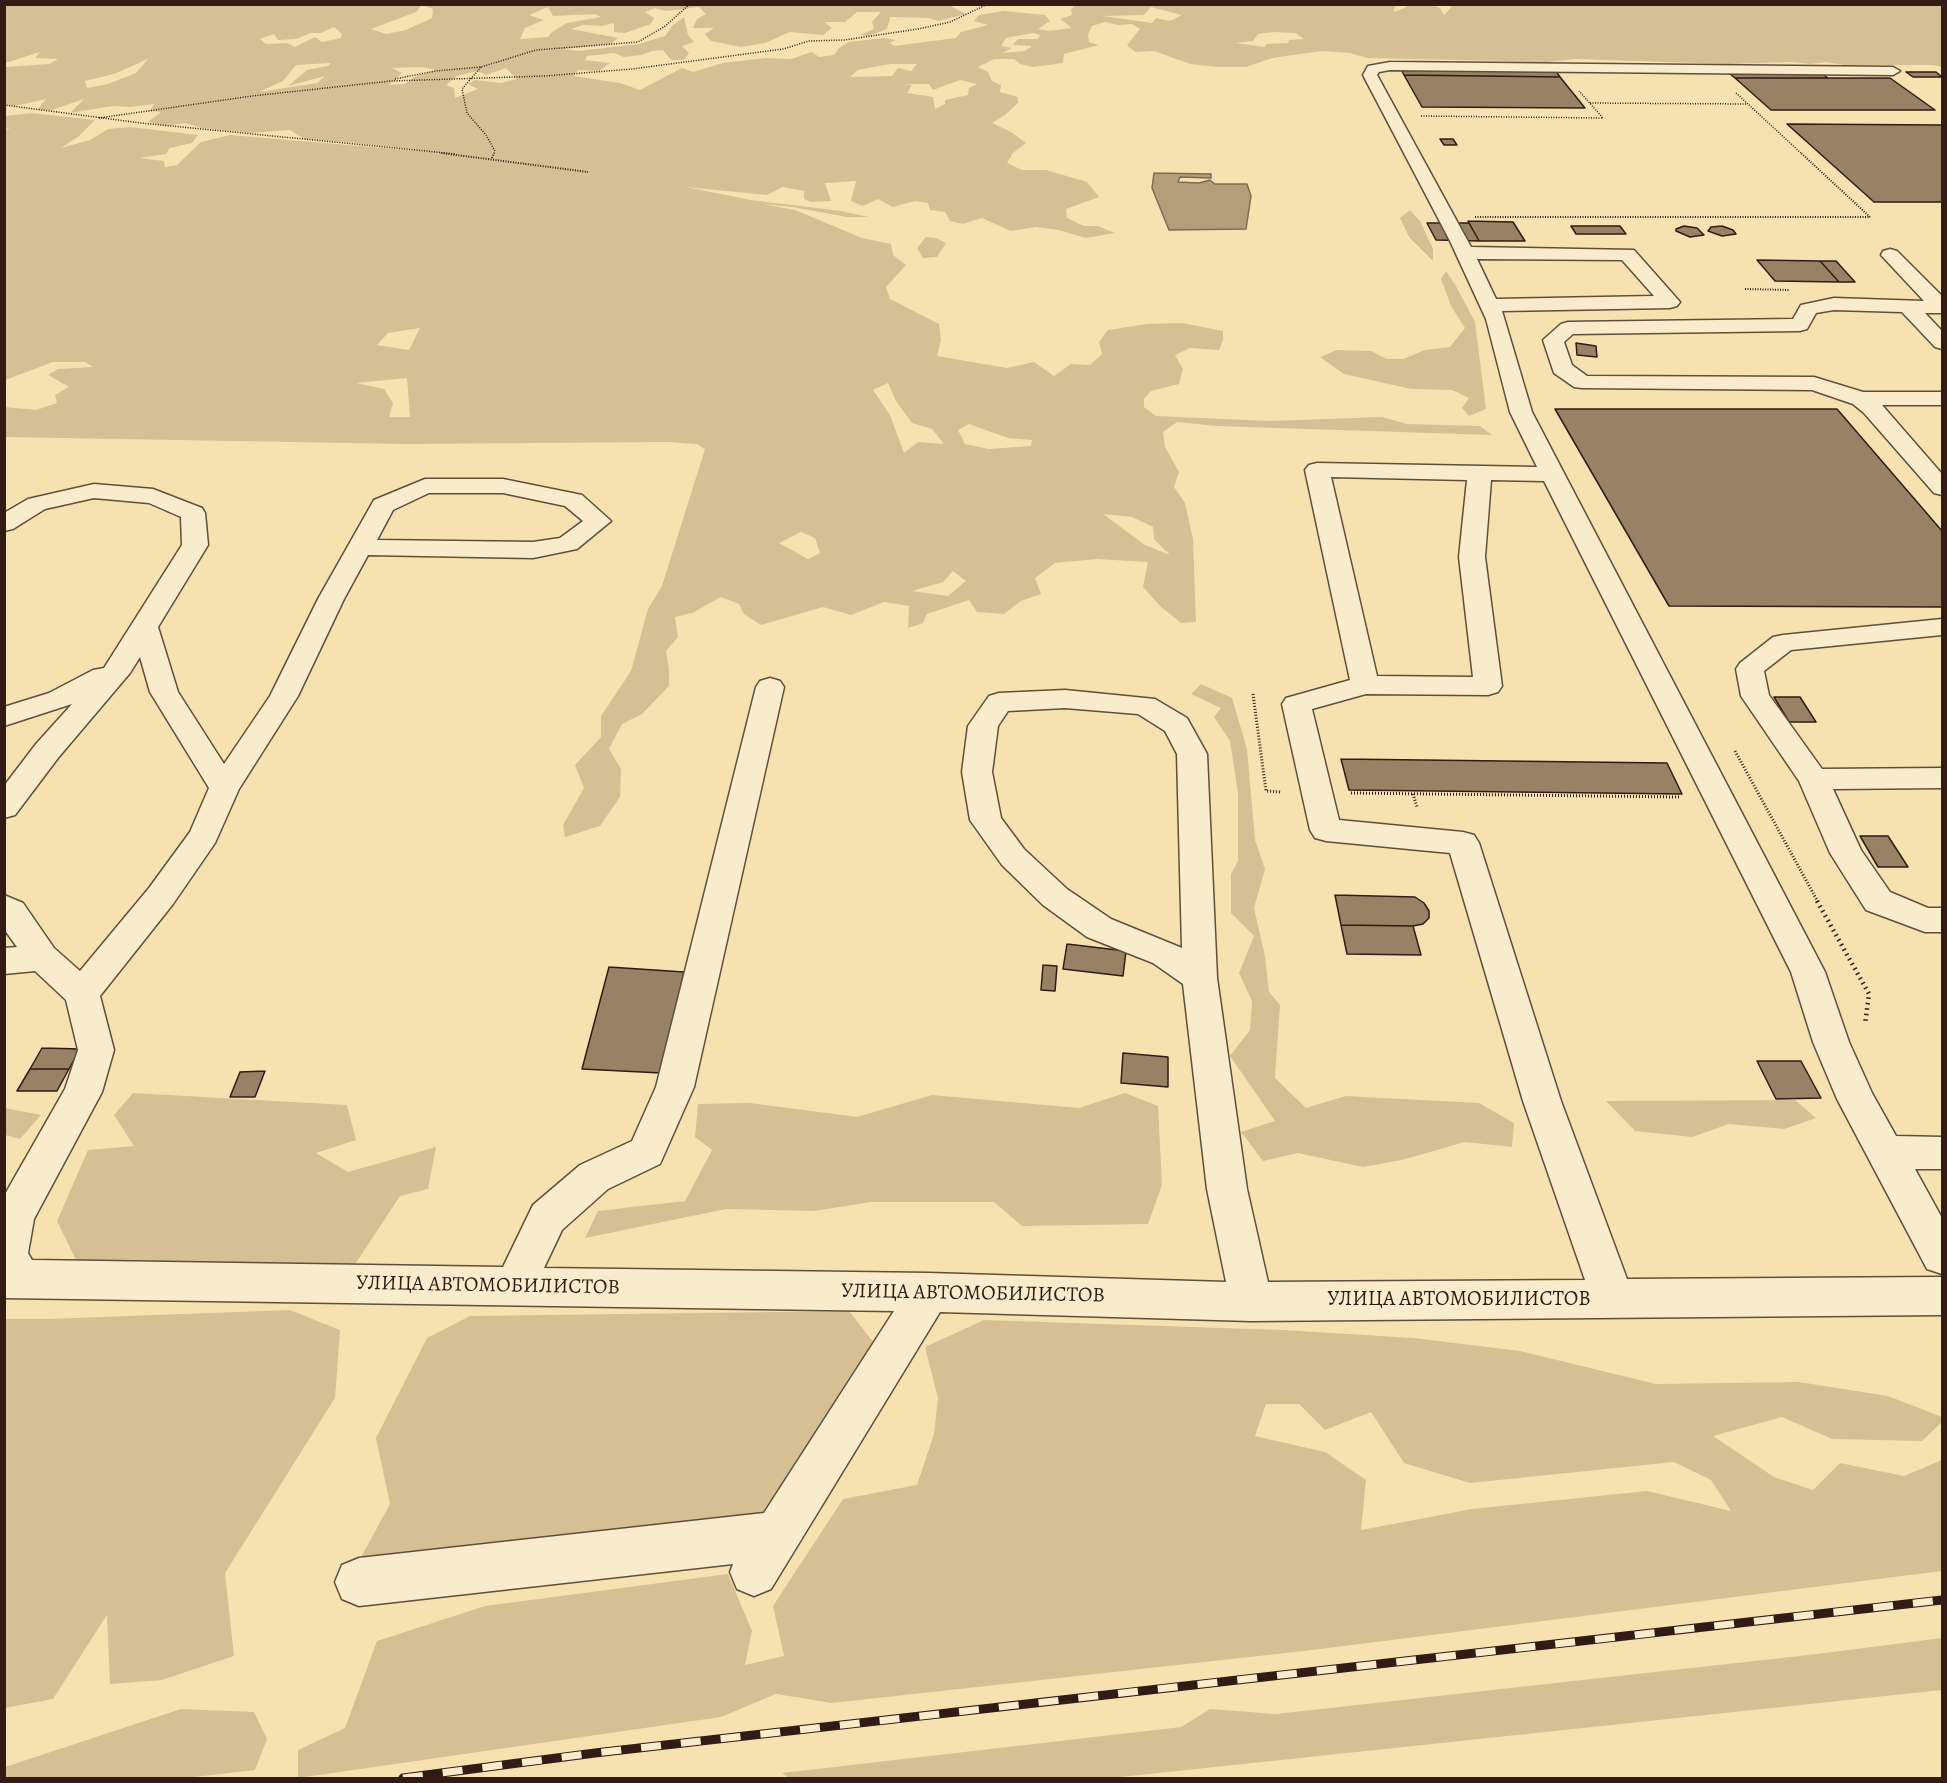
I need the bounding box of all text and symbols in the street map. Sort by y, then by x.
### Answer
street label: УЛИЦА АВТОМОБИЛИСТОВ [356,1271,620,1301]
street label: УЛИЦА АВТОМОБИЛИСТОВ [841,1279,1105,1309]
street label: УЛИЦА АВТОМОБИЛИСТОВ [1327,1287,1591,1313]

